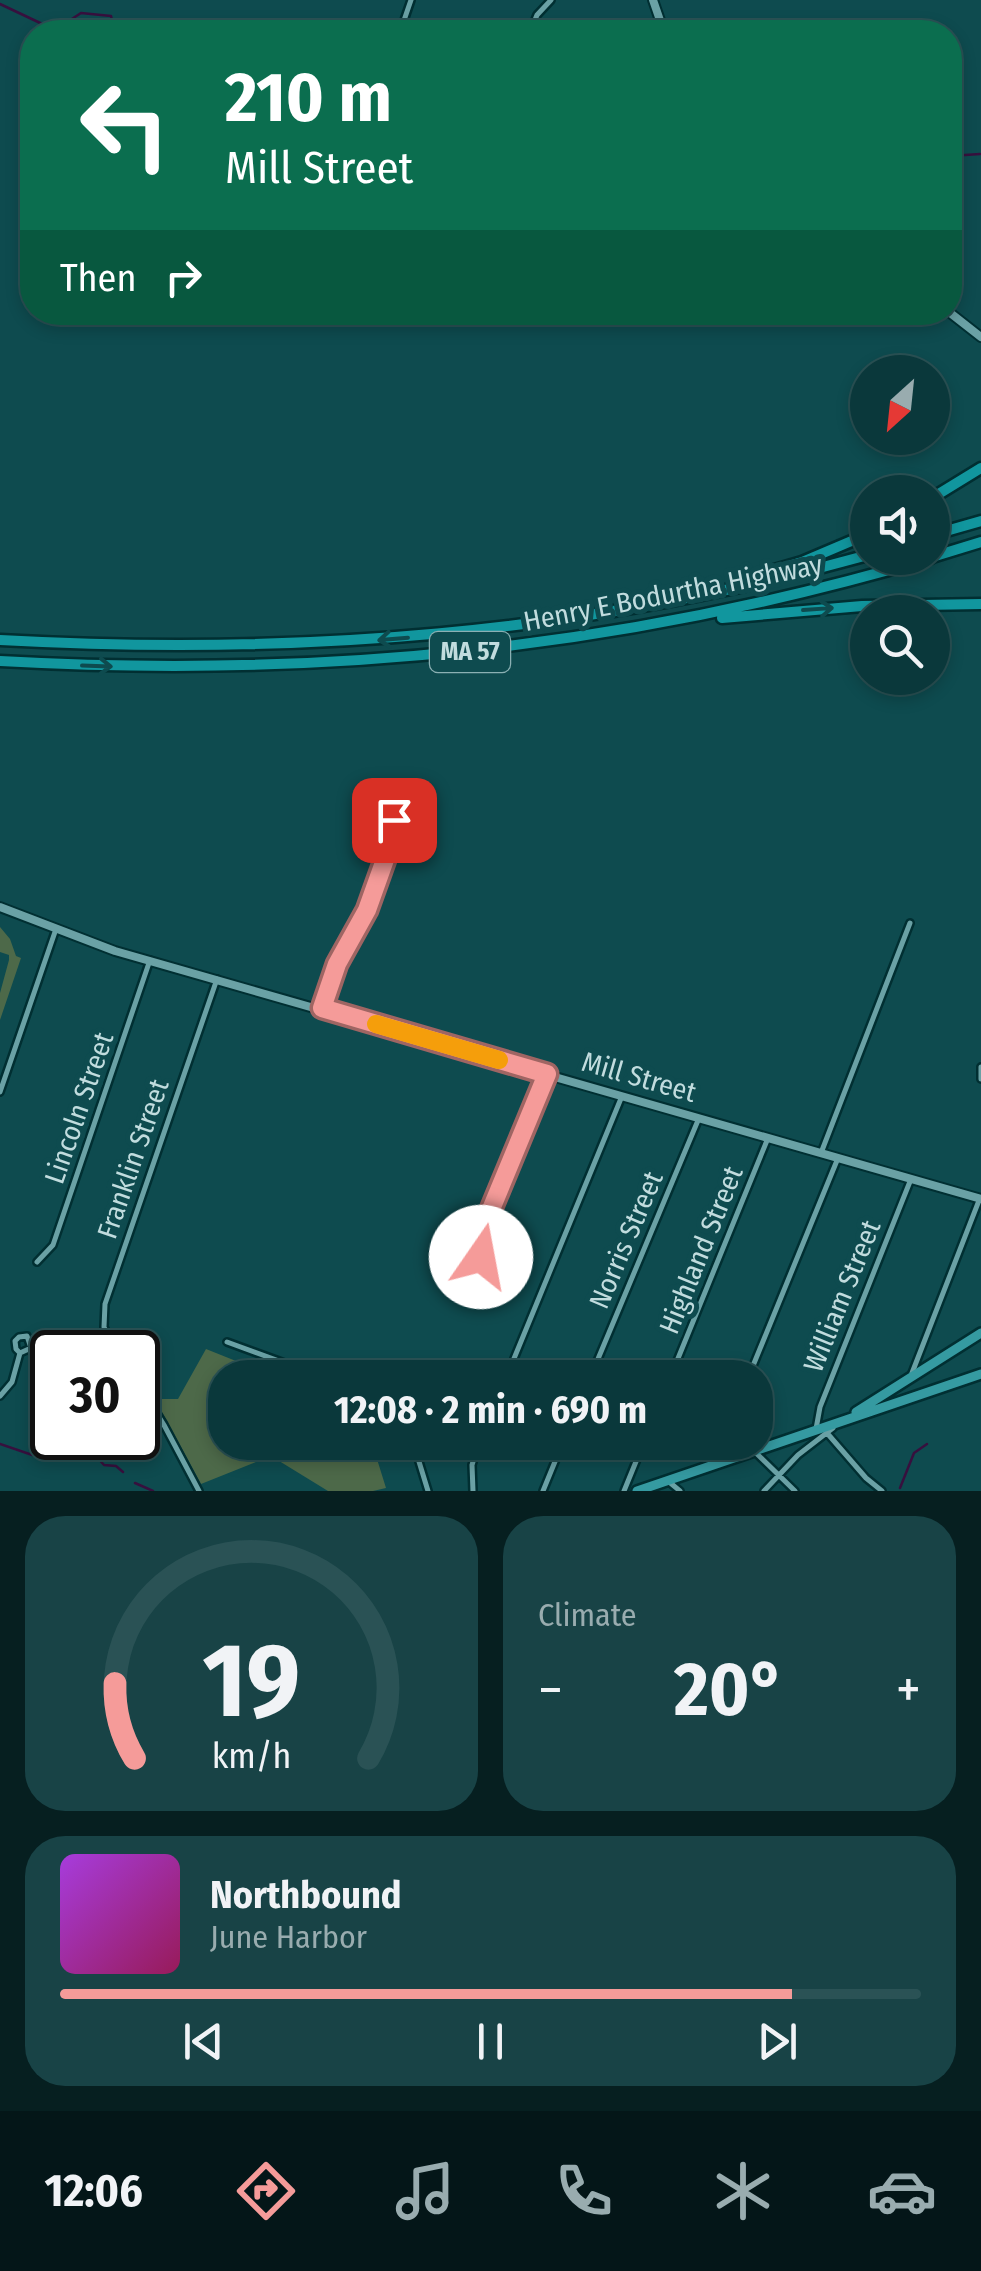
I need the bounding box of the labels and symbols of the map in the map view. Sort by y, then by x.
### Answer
north arrow [850,355,950,455]
street label: Henry E Bodurtha Highway [521,548,826,638]
one-way arrow [801,599,833,618]
one-way arrow [378,630,410,649]
road number: MA 57 [430,632,510,672]
one-way arrow [81,657,113,676]
pin [352,778,437,863]
street label: Lincoln Street [38,1027,121,1188]
street label: Mill Street [578,1045,701,1109]
street label: Franklin Street [90,1074,176,1243]
street label: Highland Street [652,1160,750,1339]
street label: Norris Street [582,1166,670,1314]
position arrow [429,1205,533,1309]
street label: William Street [797,1215,888,1377]
speed limit sign: 30 [30,1330,160,1460]

